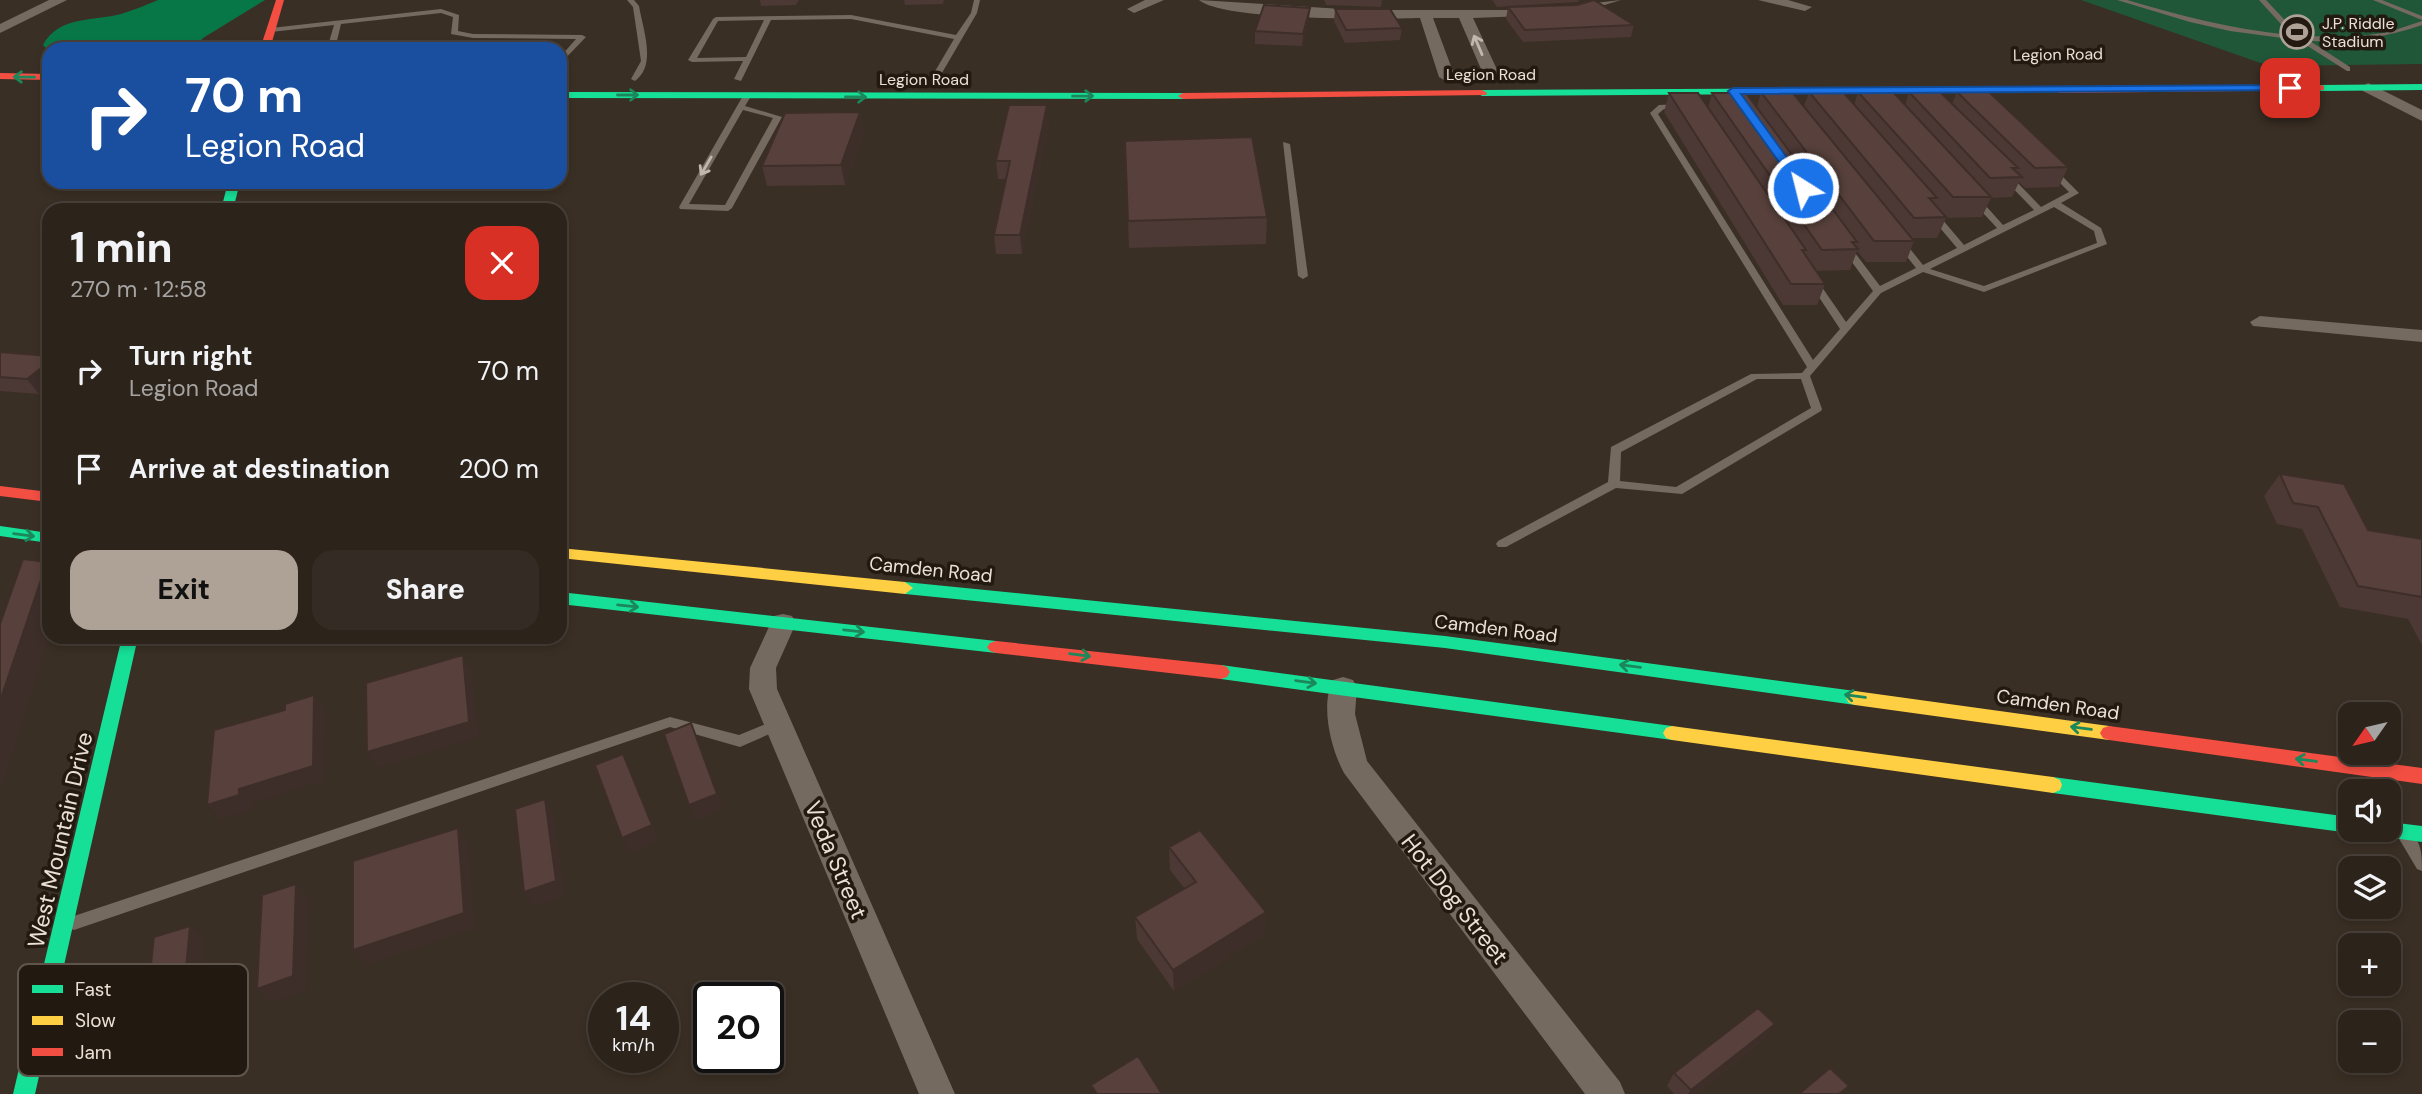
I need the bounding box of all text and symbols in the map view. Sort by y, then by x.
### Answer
sports icon: J.P. Riddle Stadium [2278,13,2316,51]
place label: J.P. Riddle Stadium [2322,13,2395,52]
one-way arrow [1471,35,1484,56]
street label: Legion Road [2013,43,2103,66]
pin [2260,58,2320,118]
text: 70 m [185,63,303,127]
street label: Legion Road [1446,64,1536,85]
street label: Legion Road [879,69,969,90]
icon: arrive [2271,69,2309,107]
one-way arrow [13,70,36,83]
icon: right [70,70,161,161]
one-way arrow [616,89,639,102]
one-way arrow [1071,89,1094,103]
one-way arrow [844,90,867,103]
text: Legion Road [185,125,365,167]
position arrow [1766,151,1840,225]
one-way arrow [699,156,713,176]
text: 1 min [70,220,173,275]
button: close [465,226,539,300]
text: 270 m · 12:58 [70,274,207,304]
text: Turn right [129,339,253,373]
icon: right [70,352,108,390]
text: 70 m [478,354,539,388]
text: Legion Road [129,373,259,403]
icon: arrive [70,450,108,488]
text: Arrive at destination [129,452,390,486]
text: 200 m [459,452,539,486]
one-way arrow [13,528,35,541]
button: Exit [70,550,298,630]
button: Share [312,550,539,630]
street label: Camden Road [868,551,994,588]
one-way arrow [616,600,639,613]
street label: Camden Road [1433,609,1559,648]
one-way arrow [842,624,865,637]
one-way arrow [1068,648,1091,661]
one-way arrow [1619,659,1642,672]
one-way arrow [1294,676,1317,689]
street label: Camden Road [1995,684,2121,725]
one-way arrow [1844,690,1867,703]
north arrow [2338,702,2401,765]
map controls [2338,702,2401,1073]
one-way arrow [2070,721,2092,734]
street label: West Mountain Drive [21,729,99,951]
one-way arrow [2295,753,2318,766]
button: sound [2338,779,2401,842]
street label: Veda Street [798,797,874,923]
street label: Hot Dog Street [1395,828,1515,970]
button: layers [2338,856,2401,919]
button: + [2338,933,2401,996]
legend [18,964,248,1076]
text: Fast [75,977,111,1002]
speed limit sign: 20 [693,982,784,1073]
text: 14 [616,995,651,1041]
text: Slow [75,1008,116,1033]
button: − [2338,1010,2401,1073]
text: km/h [612,1033,655,1057]
text: Jam [75,1040,112,1065]

